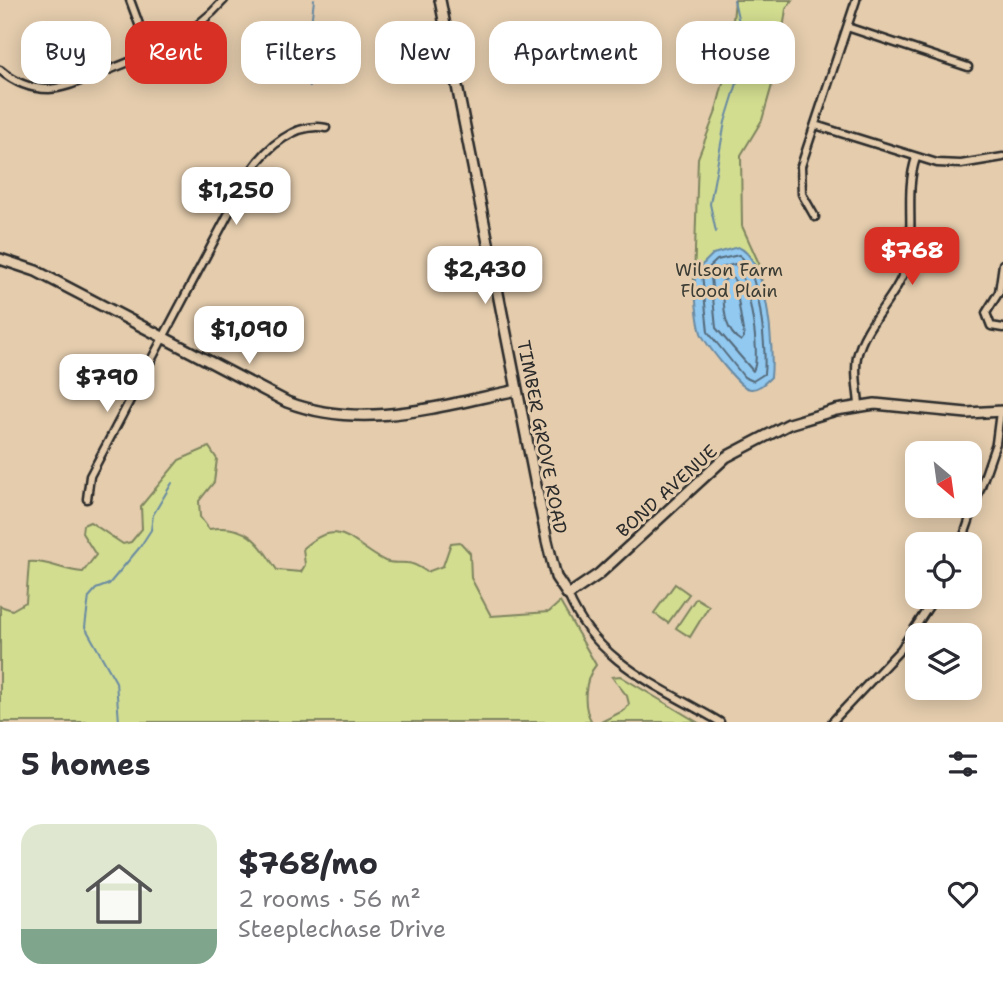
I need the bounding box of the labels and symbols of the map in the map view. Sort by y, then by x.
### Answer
pin: $1,250 [179,168,293,227]
pin: $768 [871,228,953,287]
pin: $2,430 [428,246,542,306]
park label: Wilson Farm Flood Plain [675,258,783,303]
pin: $1,090 [192,306,306,366]
street label: TIMBER GROVE ROAD [511,338,573,536]
pin: $790 [66,354,148,414]
street label: BOND AVENUE [612,439,722,543]
north arrow [905,441,982,518]

